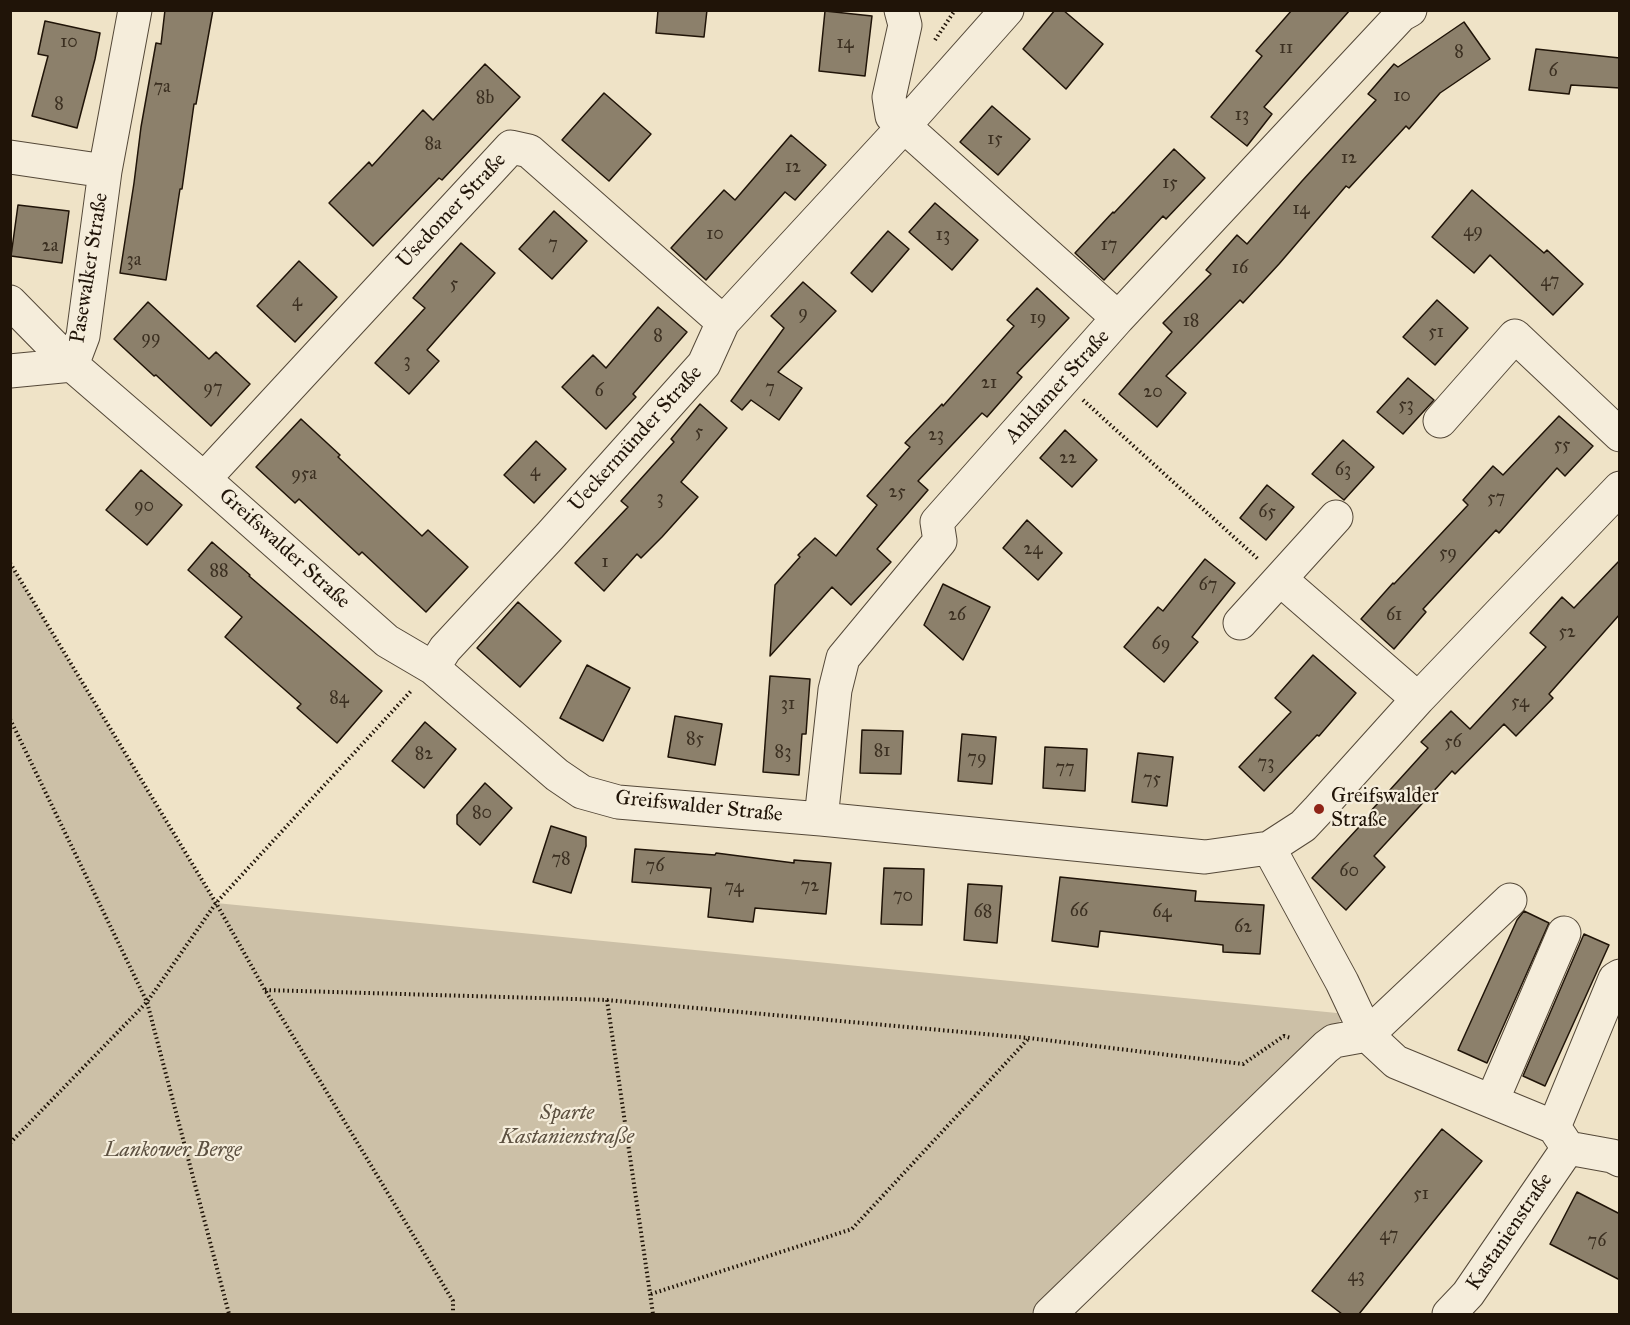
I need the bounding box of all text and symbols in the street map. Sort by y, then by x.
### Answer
house number: 10 [60,32,78,54]
house number: 14 [836,33,854,55]
house number: 11 [1279,38,1293,60]
house number: 8 [1454,42,1464,64]
house number: 6 [1548,61,1558,83]
house number: 7a [153,77,171,99]
house number: 10 [1393,86,1411,108]
house number: 8b [476,88,494,110]
house number: 8 [54,94,64,116]
house number: 13 [1235,105,1249,127]
house number: 15 [987,129,1003,151]
house number: 8a [424,134,442,156]
street label: Usedomer Straße [392,148,512,274]
house number: 12 [1341,148,1357,170]
house number: 12 [785,157,801,179]
house number: 15 [1162,173,1178,195]
street label: Pasewalker Straße [66,191,114,345]
house number: 14 [1292,199,1310,221]
house number: 49 [1463,221,1483,243]
house number: 10 [706,224,724,246]
house number: 13 [936,225,950,247]
house number: 7 [548,234,558,256]
house number: 17 [1101,235,1117,257]
house number: 2a [42,236,58,258]
house number: 3a [127,250,141,272]
house number: 16 [1232,258,1248,280]
house number: 47 [1541,271,1559,293]
house number: 5 [450,274,458,296]
house number: 4 [292,291,302,313]
house number: 9 [798,303,808,325]
house number: 19 [1030,308,1046,330]
house number: 18 [1183,311,1199,333]
house number: 51 [1428,322,1444,344]
street label: Anklamer Straße [1000,325,1116,449]
house number: 8 [653,326,663,348]
house number: 99 [141,328,161,350]
house number: 3 [403,351,411,373]
street label: Ueckermünder Straße [564,361,708,517]
house number: 21 [981,373,997,395]
house number: 97 [203,378,223,400]
house number: 7 [765,378,775,400]
house number: 6 [594,381,604,403]
house number: 20 [1143,382,1163,404]
house number: 53 [1398,395,1414,417]
house number: 5 [695,422,703,444]
house number: 23 [928,425,944,447]
house number: 55 [1554,435,1570,457]
house number: 22 [1059,448,1077,470]
house number: 63 [1335,460,1351,482]
house number: 4 [530,461,540,483]
house number: 95a [291,464,317,486]
house number: 25 [888,482,906,504]
street label: Greifswalder Straße [213,483,355,615]
house number: 3 [656,488,664,510]
house number: 57 [1487,488,1505,510]
house number: 90 [134,496,154,518]
house number: 65 [1258,502,1276,524]
house number: 24 [1024,539,1042,561]
house number: 59 [1439,543,1457,565]
house number: 1 [601,552,609,574]
house number: 88 [209,561,229,583]
house number: 67 [1199,575,1217,597]
house number: 26 [948,605,966,627]
house number: 61 [1386,605,1402,627]
house number: 52 [1558,622,1576,644]
house number: 69 [1152,634,1170,656]
house number: 84 [329,688,349,710]
house number: 54 [1511,692,1529,714]
house number: 31 [781,694,795,716]
house number: 85 [686,729,704,751]
house number: 56 [1444,732,1462,754]
house number: 81 [874,741,890,763]
house number: 83 [775,742,791,764]
house number: 82 [415,744,433,766]
house number: 79 [967,748,987,770]
house number: 73 [1258,753,1274,775]
house number: 77 [1055,758,1075,780]
house number: 75 [1143,769,1161,791]
place label: Greifswalder Straße [1331,784,1439,834]
street label: Greifswalder Straße [614,786,784,828]
marker: Greifswalder Straße [1312,802,1326,816]
house number: 80 [472,803,492,825]
house number: 78 [551,849,571,871]
house number: 76 [646,856,664,878]
house number: 60 [1339,861,1359,883]
house number: 72 [801,876,819,898]
house number: 74 [724,877,744,899]
house number: 70 [893,886,913,908]
house number: 66 [1070,901,1088,923]
house number: 68 [974,902,992,924]
house number: 64 [1152,902,1172,924]
house number: 62 [1234,917,1252,939]
park label: Sparte Kastanienstraße [500,1101,634,1151]
park label: Lankower Berge [104,1138,242,1164]
street label: Kastanienstraße [1461,1168,1559,1296]
house number: 51 [1413,1184,1429,1206]
house number: 47 [1380,1225,1398,1247]
house number: 76 [1588,1231,1606,1253]
house number: 43 [1347,1266,1365,1288]

